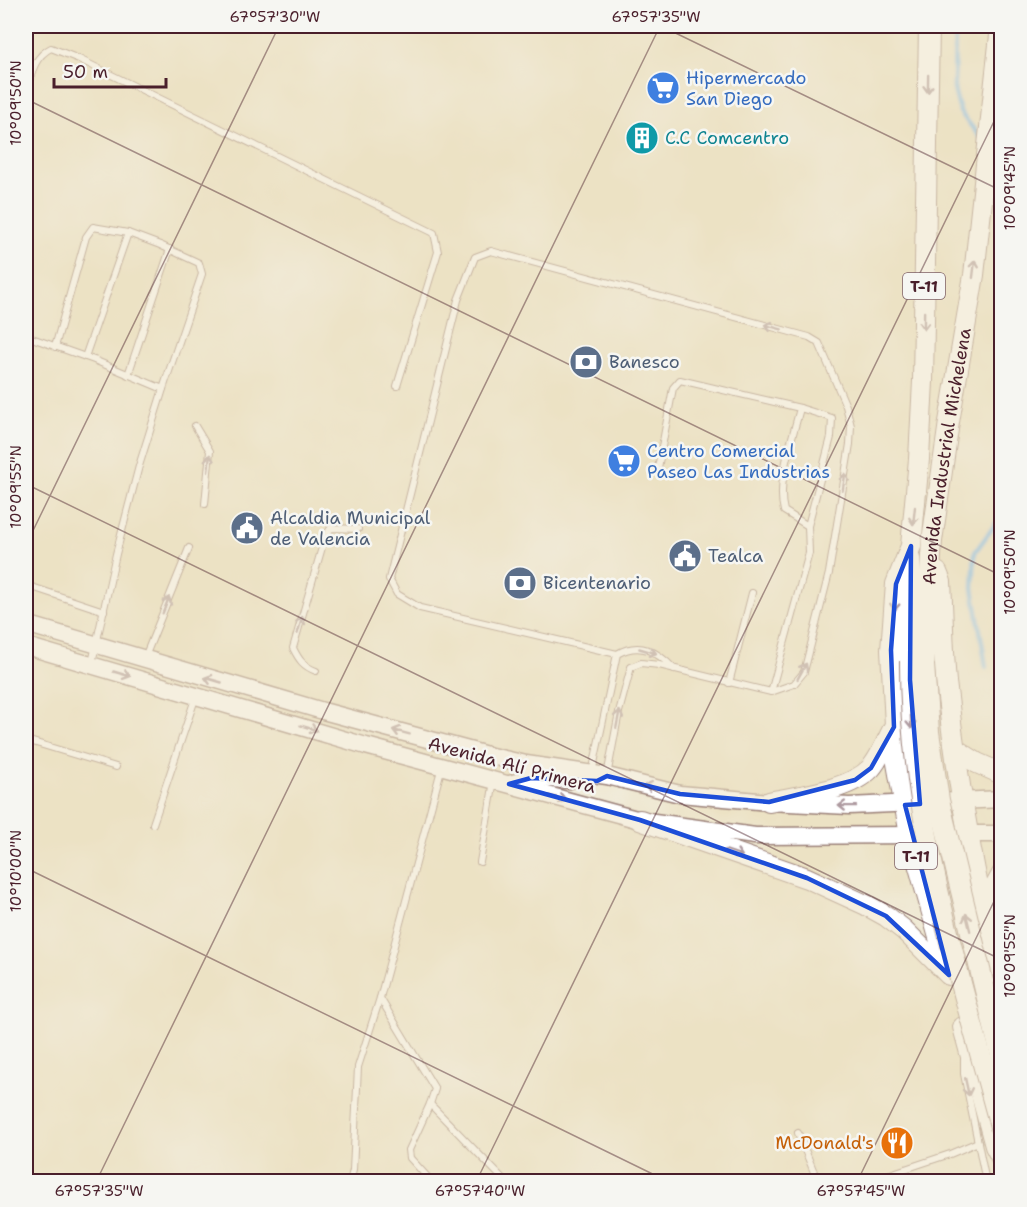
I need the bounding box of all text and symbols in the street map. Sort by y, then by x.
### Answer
text: 67°57'30"W [230,7,320,27]
text: 67°57'35"W [611,7,701,27]
scale bar [54,51,166,89]
text: 10°09'50"N [6,60,26,146]
text: 50 m [63,60,108,84]
place label: Hipermercado San Diego [686,66,806,111]
supermarket icon: Hipermercado San Diego [645,70,681,106]
one-way arrow [922,73,934,93]
building icon: C.C Comcentro [624,120,660,156]
place label: C.C Comcentro [665,126,789,150]
text: 10°09'45"N [1000,146,1020,230]
one-way arrow [969,260,980,279]
road number: T-11 [903,273,945,299]
one-way arrow [918,310,930,330]
one-way arrow [764,321,783,332]
street label: Avenida Industrial Michelena [917,326,977,586]
bank icon: Banesco [568,344,604,380]
place label: Banesco [609,350,680,374]
place label: Centro Comercial Paseo Las Industrias [647,439,830,484]
supermarket icon: Centro Comercial Paseo Las Industrias [606,443,642,479]
text: 10°09'55"N [6,445,26,529]
one-way arrow [204,454,215,474]
one-way arrow [839,472,850,492]
one-way arrow [908,505,919,525]
place label: Alcaldia Municipal de Valencia [270,506,431,551]
public building icon: Alcaldia Municipal de Valencia [229,510,265,546]
text: 10°09'50"N [1000,529,1020,615]
public building icon: Tealca [667,538,703,574]
place label: Tealca [708,544,763,568]
bank icon: Bicentenario [502,565,538,601]
place label: Bicentenario [543,571,651,595]
one-way arrow [889,592,900,612]
one-way arrow [161,597,172,615]
one-way arrow [294,616,306,635]
one-way arrow [638,646,657,658]
one-way arrow [796,663,808,680]
one-way arrow [112,669,131,680]
one-way arrow [204,674,223,685]
one-way arrow [906,709,917,729]
one-way arrow [613,710,624,729]
one-way arrow [299,723,318,734]
one-way arrow [392,726,411,737]
street label: Avenida Alí Primera [425,731,599,799]
one-way arrow [644,781,663,793]
one-way arrow [548,792,567,804]
one-way arrow [837,800,857,812]
text: 10°10'00"N [6,830,26,912]
road number: T-11 [895,843,937,869]
one-way arrow [725,848,743,859]
one-way arrow [961,912,973,931]
text: 10°09'55"N [1000,914,1020,998]
one-way arrow [961,1078,973,1097]
restaurant icon: McDonald's [879,1125,915,1161]
place label: McDonald's [775,1131,874,1155]
text: 67°57'35"W [54,1181,144,1201]
text: 67°57'40"W [435,1181,525,1201]
text: 67°57'45"W [817,1181,905,1201]

